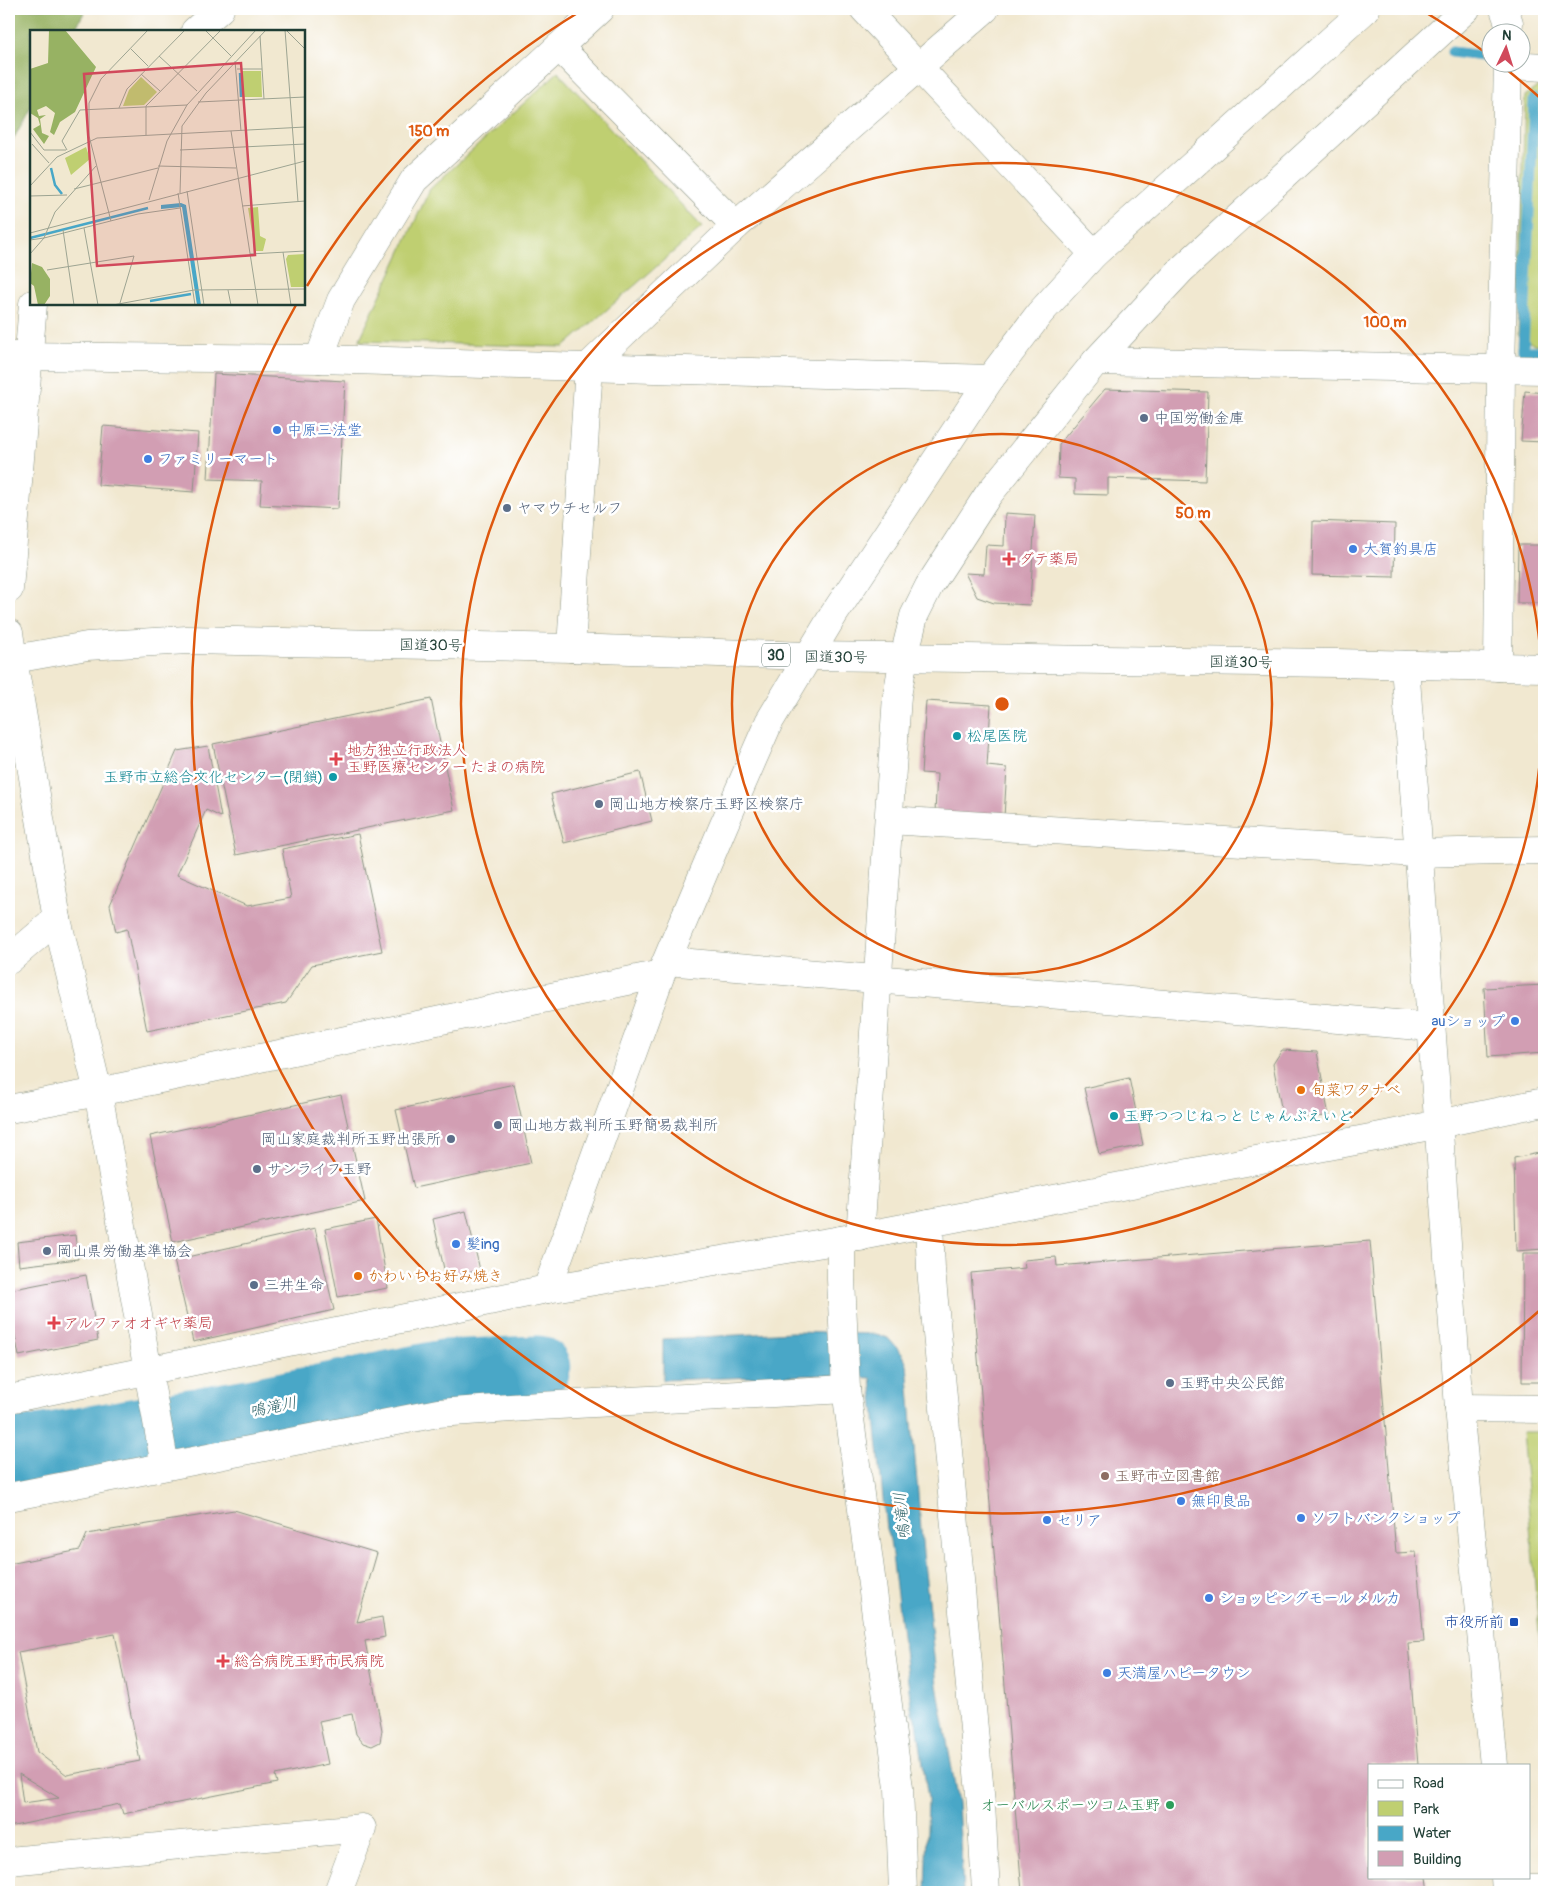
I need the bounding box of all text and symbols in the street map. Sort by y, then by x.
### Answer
north arrow [1480,22,1530,72]
text: N [1502,27,1512,44]
inset map [30,30,305,305]
text: 150 m [409,122,449,141]
text: 100 m [1364,313,1406,332]
place label: 中国労働金庫 [1154,409,1244,428]
marker: 中国労働金庫 [1138,412,1150,424]
place label: 中原三法堂 [287,421,362,440]
marker: 中原三法堂 [271,424,283,436]
place label: ファミリーマート [158,450,278,469]
marker: ファミリーマート [142,453,154,465]
place label: ヤマウチセルフ [517,499,623,518]
marker: ヤマウチセルフ [501,502,513,514]
text: 50 m [1176,504,1210,523]
place label: 大賀釣具店 [1363,540,1438,559]
marker: 大賀釣具店 [1347,543,1359,555]
place label: ダテ薬局 [1019,550,1079,569]
marker: ダテ薬局 [1003,553,1015,565]
street label: 国道30号 [399,635,463,656]
road number: 30 [762,644,790,666]
street label: 国道30号 [804,647,868,668]
street label: 国道30号 [1209,652,1273,673]
centre of rings [993,695,1011,713]
place label: 松尾医院 [967,727,1027,746]
marker: 松尾医院 [951,730,963,742]
place label: 地方独立行政法人 玉野医療センター たまの病院 [347,741,545,777]
marker: 地方独立行政法人 玉野医療センター たまの病院 [329,752,343,766]
place label: 玉野市立総合文化センター(閉鎖) [104,768,323,787]
marker: 玉野市立総合文化センター(閉鎖) [327,771,339,783]
place label: 岡山地方検察庁玉野区検察庁 [609,795,804,814]
marker: 岡山地方検察庁玉野区検察庁 [593,798,605,810]
place label: auショップ [1431,1012,1505,1031]
marker: auショップ [1509,1015,1521,1027]
place label: 旬菜ワタナベ [1311,1081,1401,1100]
marker: 旬菜ワタナベ [1295,1084,1307,1096]
place label: 玉野つつじねっと じゃんぷえいど [1124,1107,1352,1126]
marker: 玉野つつじねっと じゃんぷえいど [1108,1110,1120,1122]
place label: 岡山地方裁判所玉野簡易裁判所 [508,1116,718,1135]
marker: 岡山地方裁判所玉野簡易裁判所 [492,1119,504,1131]
place label: 岡山家庭裁判所玉野出張所 [261,1130,441,1149]
marker: 岡山家庭裁判所玉野出張所 [445,1133,457,1145]
place label: サンライフ玉野 [267,1160,371,1179]
marker: サンライフ玉野 [251,1163,263,1175]
place label: 髪ing [466,1235,500,1254]
marker: 髪ing [450,1238,462,1250]
place label: 岡山県労働基準協会 [57,1242,192,1261]
marker: 岡山県労働基準協会 [41,1245,53,1257]
place label: かわいちお好み焼き [368,1267,503,1286]
marker: かわいちお好み焼き [352,1270,364,1282]
place label: 三井生命 [264,1276,324,1295]
marker: 三井生命 [248,1279,260,1291]
place label: アルファオオギヤ薬局 [64,1314,213,1333]
marker: アルファオオギヤ薬局 [48,1317,60,1329]
place label: 玉野中央公民館 [1180,1374,1285,1393]
marker: 玉野中央公民館 [1164,1377,1176,1389]
water label: 鳴滝川 [248,1393,299,1421]
place label: 玉野市立図書館 [1115,1467,1220,1486]
marker: 玉野市立図書館 [1099,1470,1111,1482]
water label: 鳴滝川 [890,1491,914,1541]
place label: 無印良品 [1191,1492,1251,1511]
marker: 無印良品 [1175,1495,1187,1507]
place label: ソフトバンクショップ [1311,1509,1460,1528]
place label: セリア [1057,1511,1102,1530]
marker: ソフトバンクショップ [1295,1512,1307,1524]
marker: セリア [1041,1514,1053,1526]
place label: ショッピングモール メルカ [1219,1589,1400,1608]
marker: ショッピングモール メルカ [1203,1592,1215,1604]
place label: 市役所前 [1444,1613,1504,1632]
marker: 市役所前 [1508,1616,1520,1628]
place label: 総合病院玉野市民病院 [234,1652,384,1671]
marker: 総合病院玉野市民病院 [216,1654,230,1668]
place label: 天満屋ハピータウン [1117,1664,1251,1683]
marker: 天満屋ハピータウン [1101,1667,1113,1679]
legend [1368,1764,1530,1878]
text: Road [1413,1774,1444,1793]
place label: オーバルスポーツコム玉野 [980,1796,1160,1815]
marker: オーバルスポーツコム玉野 [1164,1799,1176,1811]
text: Park [1413,1800,1440,1819]
text: Water [1413,1824,1452,1843]
text: Building [1413,1850,1461,1869]

